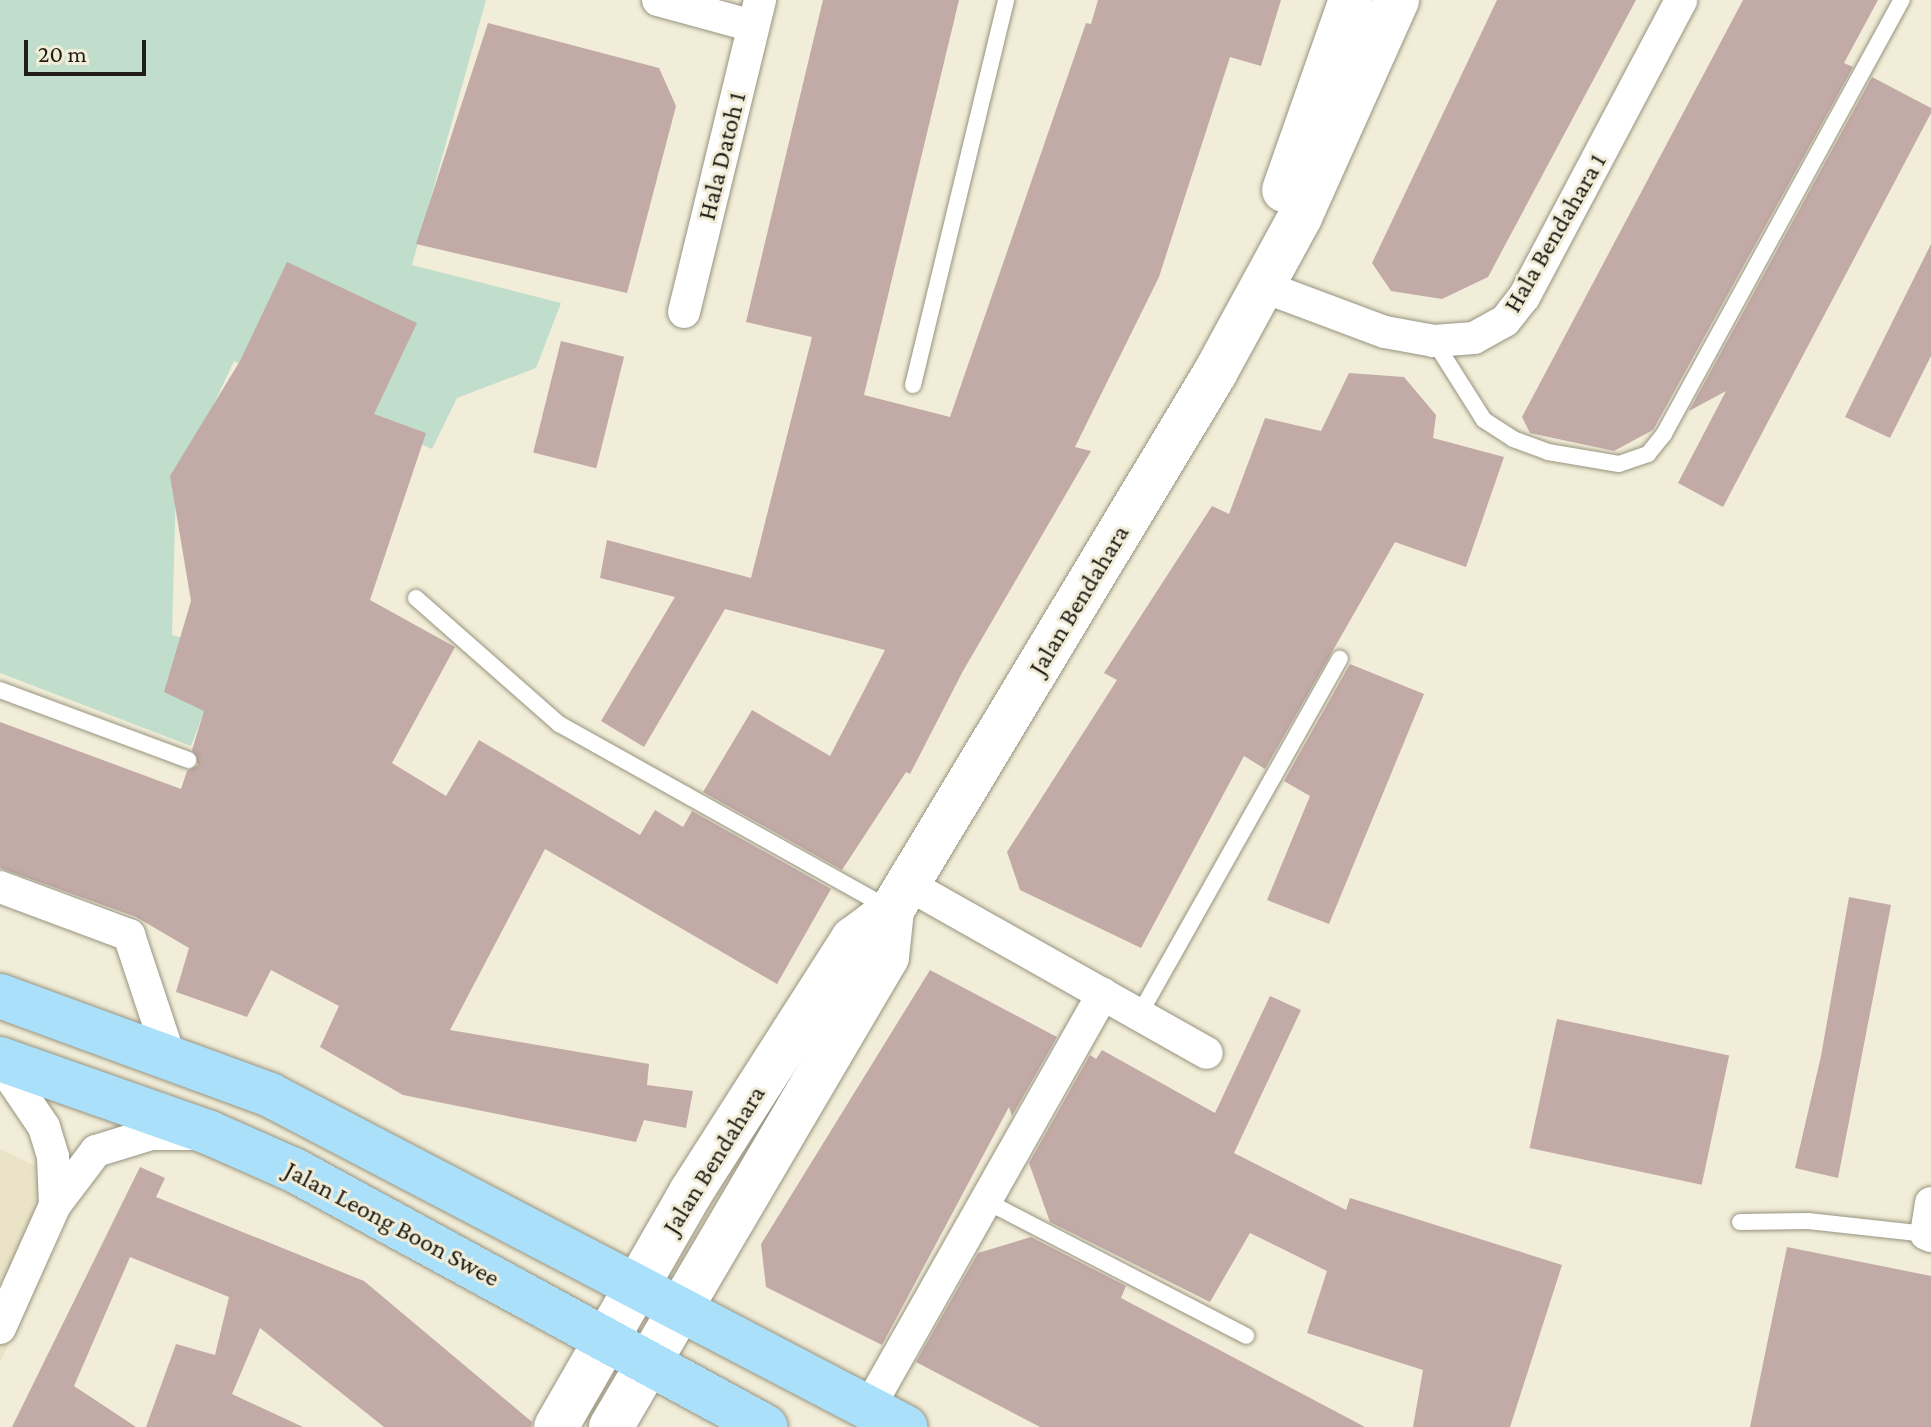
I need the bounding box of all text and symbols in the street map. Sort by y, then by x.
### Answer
scale bar [28,24,150,74]
text: 20 m [38,40,87,67]
street label: Hala Datoh 1 [691,89,753,223]
street label: Hala Bendahara 1 [1497,148,1613,318]
street label: Jalan Bendahara [1022,519,1136,681]
street label: Jalan Bendahara [656,1080,772,1240]
street label: Jalan Leong Boon Swee [279,1154,505,1294]

